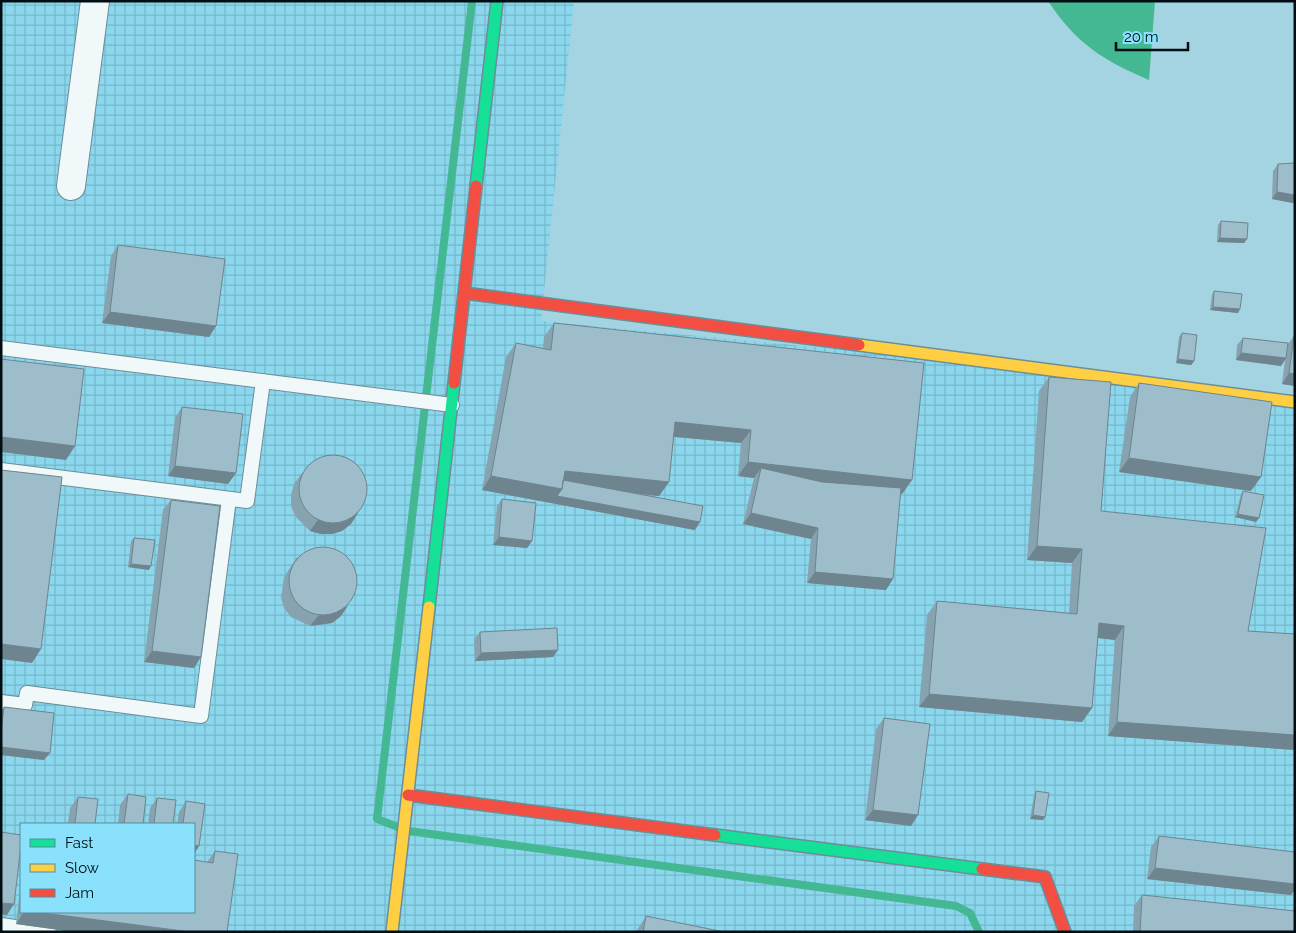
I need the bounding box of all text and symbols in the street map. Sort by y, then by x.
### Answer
scale bar [1116,20,1188,52]
text: 20 m [1124,28,1159,46]
legend [20,823,195,913]
text: Fast [65,834,93,852]
text: Slow [65,859,99,877]
text: Jam [65,884,94,902]

